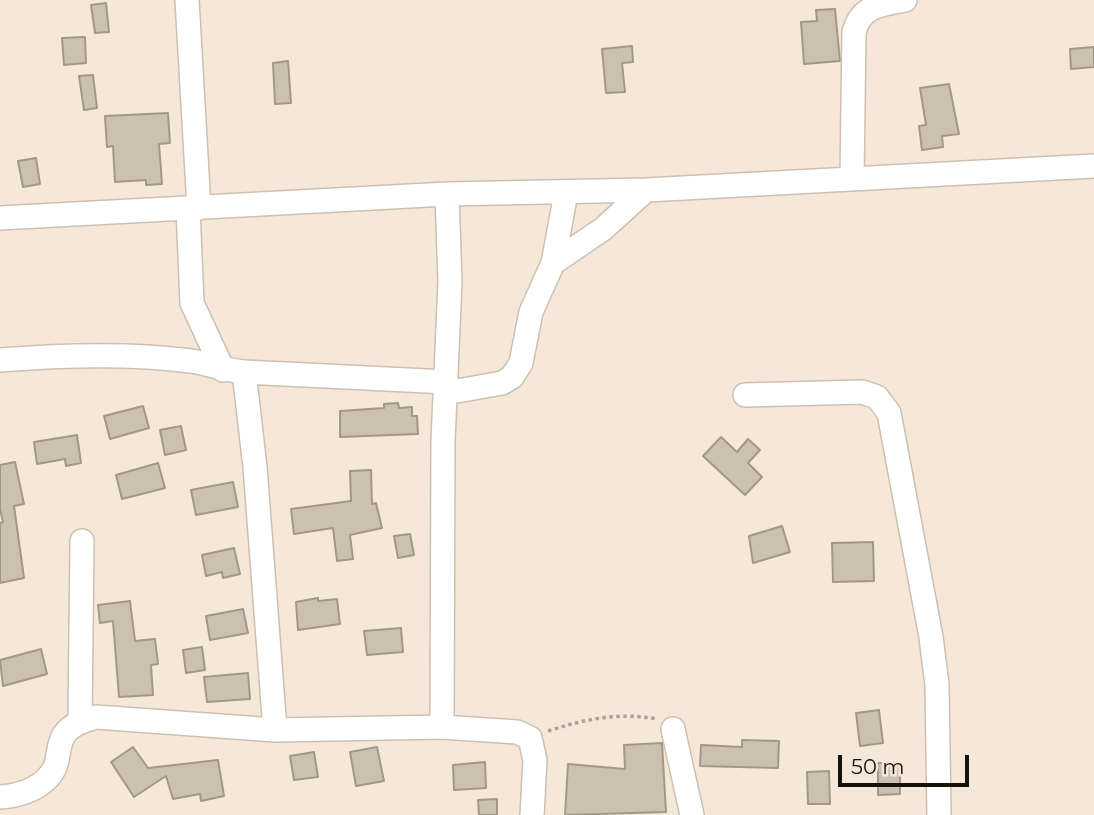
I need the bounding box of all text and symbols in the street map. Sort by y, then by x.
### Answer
scale bar [842,742,973,786]
text: 50 m [851,754,905,779]

